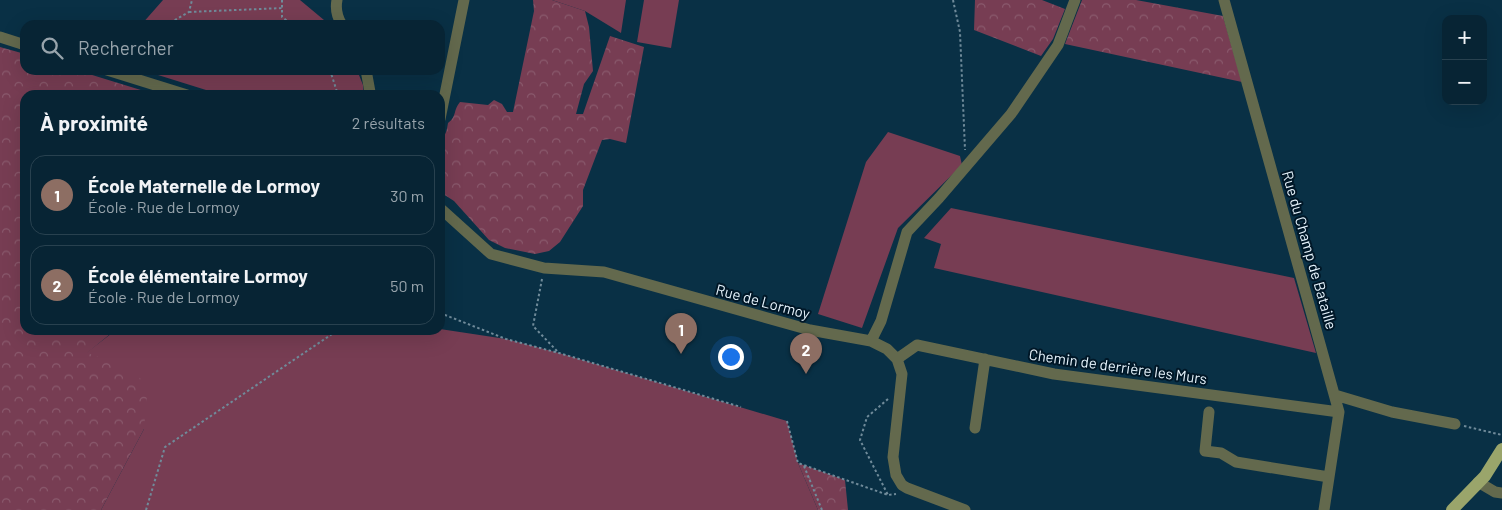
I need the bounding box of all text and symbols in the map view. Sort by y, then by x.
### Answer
map controls [1442,15,1487,105]
button: + [1442,15,1487,60]
search box [20,20,445,75]
icon: search [38,34,66,62]
text: Rechercher [78,36,174,59]
button: − [1442,60,1487,105]
text: À proximité [40,110,148,135]
text: 2 résultats [352,113,425,132]
street label: Rue du Champ de Bataille [1279,169,1341,331]
text: École Maternelle de Lormoy [88,174,320,197]
text: 1 [54,186,60,205]
text: 30 m [390,186,424,205]
text: École · Rue de Lormoy [88,197,240,216]
text: École élémentaire Lormoy [88,264,308,287]
text: 2 [53,276,61,295]
text: 50 m [390,276,424,295]
street label: Rue de Lormoy [714,280,812,322]
text: École · Rue de Lormoy [88,287,240,306]
pin: 1 [665,313,697,354]
pin: 2 [790,333,822,374]
your location [718,344,744,370]
street label: Chemin de derrière les Murs [1028,345,1208,387]

